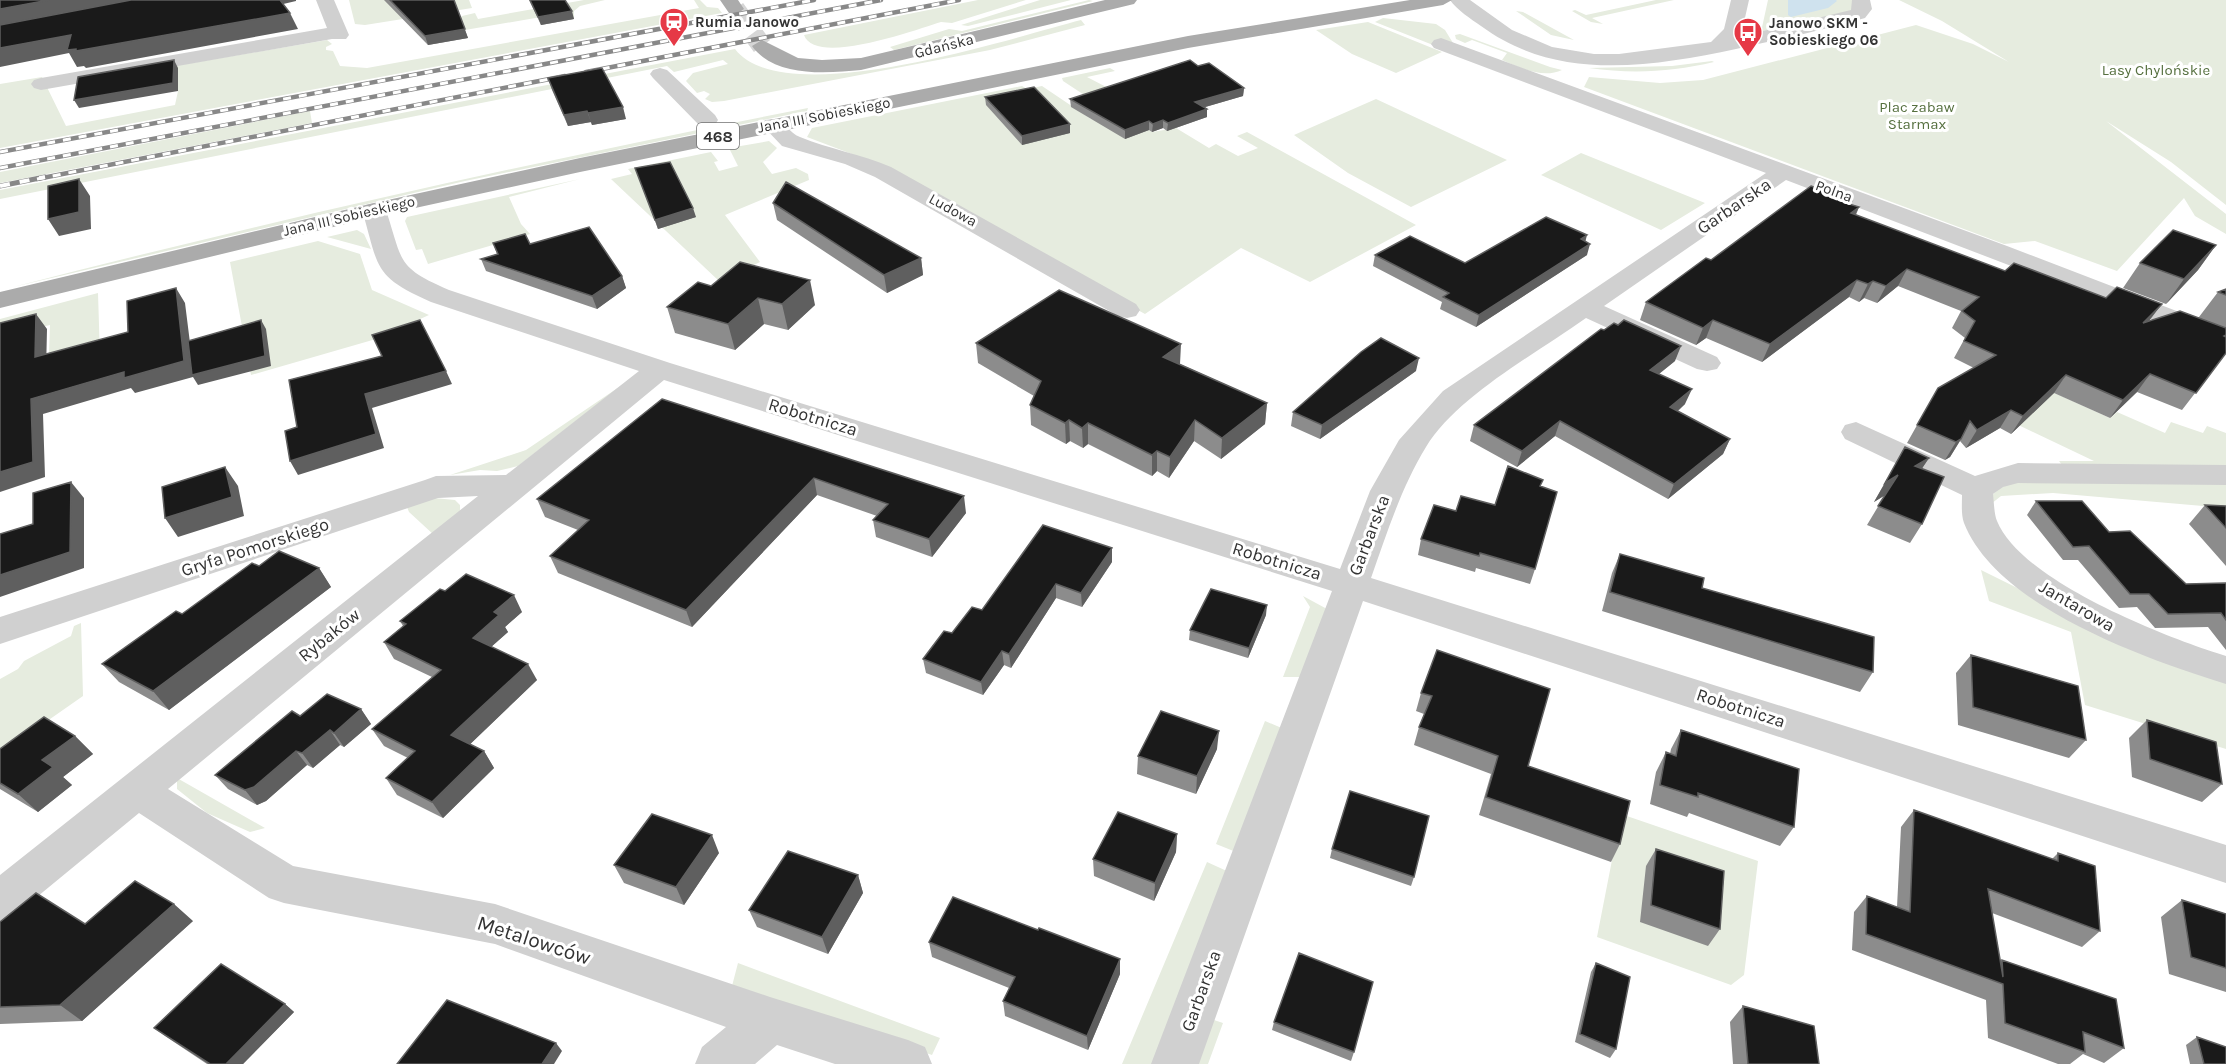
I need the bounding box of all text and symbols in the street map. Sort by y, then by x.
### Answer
station icon: Rumia Janowo [658,6,690,48]
place label: Rumia Janowo [695,13,799,31]
place label: Janowo SKM - Sobieskiego 06 [1769,14,1878,49]
bus stop icon: Janowo SKM - Sobieskiego 06 [1732,16,1764,58]
street label: Gdańska [912,30,976,62]
park label: Lasy Chylońskie [2102,61,2210,79]
street label: Jana III Sobieskiego [756,93,892,137]
park label: Plac zabaw Starmax [1879,98,1955,133]
road number: 468 [697,123,739,149]
street label: Garbarska [1693,173,1775,239]
street label: Polna [1813,176,1855,206]
street label: Ludowa [926,189,980,231]
street label: Jana III Sobieskiego [281,192,417,240]
street label: Robotnicza [766,393,860,441]
street label: Garbarska [1344,492,1394,578]
street label: Gryfa Pomorskiego [178,513,332,581]
street label: Robotnicza [1230,537,1324,585]
street label: Jantarowa [2035,575,2119,637]
street label: Rybaków [294,603,364,667]
street label: Robotnicza [1694,683,1788,733]
street label: Metalowców [474,910,594,970]
street label: Garbarska [1176,947,1226,1035]

